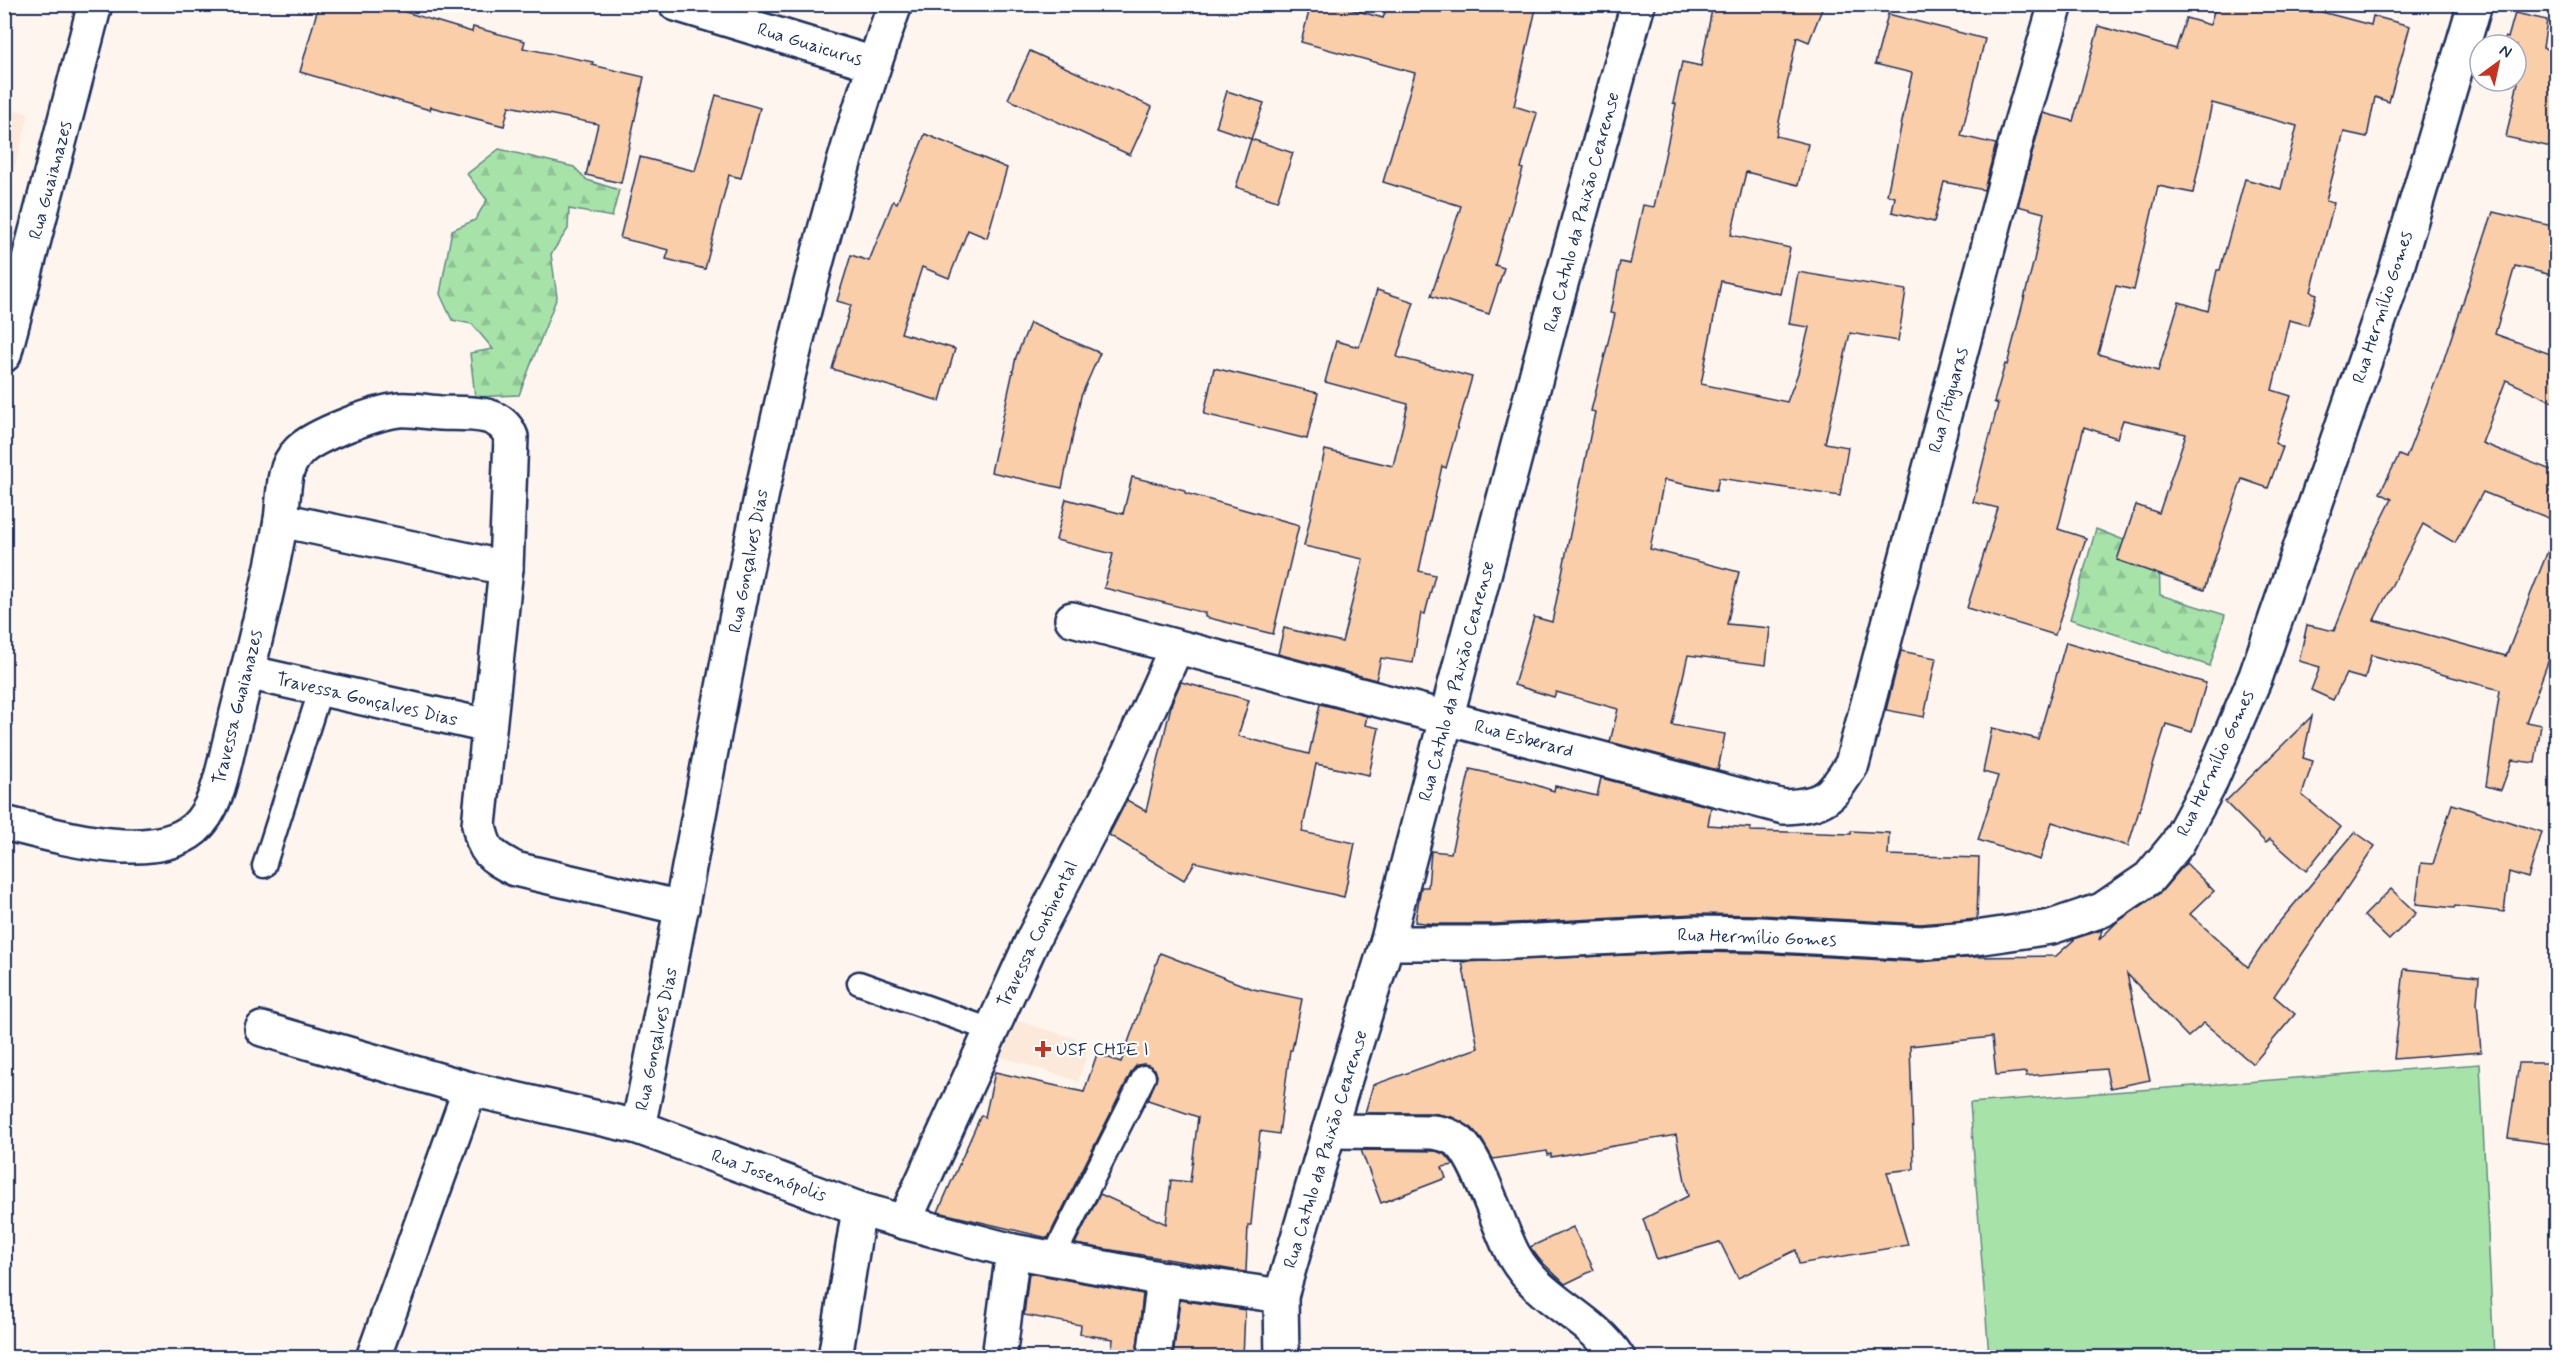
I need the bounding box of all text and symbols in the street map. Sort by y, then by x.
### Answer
street label: Rua Guaicurus [754,18,865,72]
north arrow [2468,33,2528,93]
text: N [2495,40,2516,63]
street label: Rua Catulo da Paixão Cearense [1538,89,1626,335]
street label: Rua Guaianazes [24,118,78,242]
street label: Rua Hermílio Gomes [2347,228,2419,387]
street label: Rua Pitiguaras [1923,345,1975,456]
street label: Rua Gonçalves Dias [723,487,775,635]
street label: Rua Catulo da Paixão Cearense [1413,558,1501,804]
street label: Travessa Guaianazes [207,627,269,787]
street label: Travessa Gonçalves Dias [274,667,460,733]
street label: Rua Hermílio Gomes [2171,686,2260,841]
street label: Rua Esberard [1472,714,1576,764]
street label: Travessa Continental [992,857,1084,1012]
street label: Rua Hermílio Gomes [1677,923,1837,953]
street label: Rua Gonçalves Dias [630,965,684,1113]
street label: Rua Catulo da Paixão Cearense [1278,1027,1374,1271]
place label: USF CHIE I [1056,1038,1149,1062]
marker: USF CHIE I [1034,1040,1052,1058]
street label: Rua Josenópolis [708,1144,830,1208]

